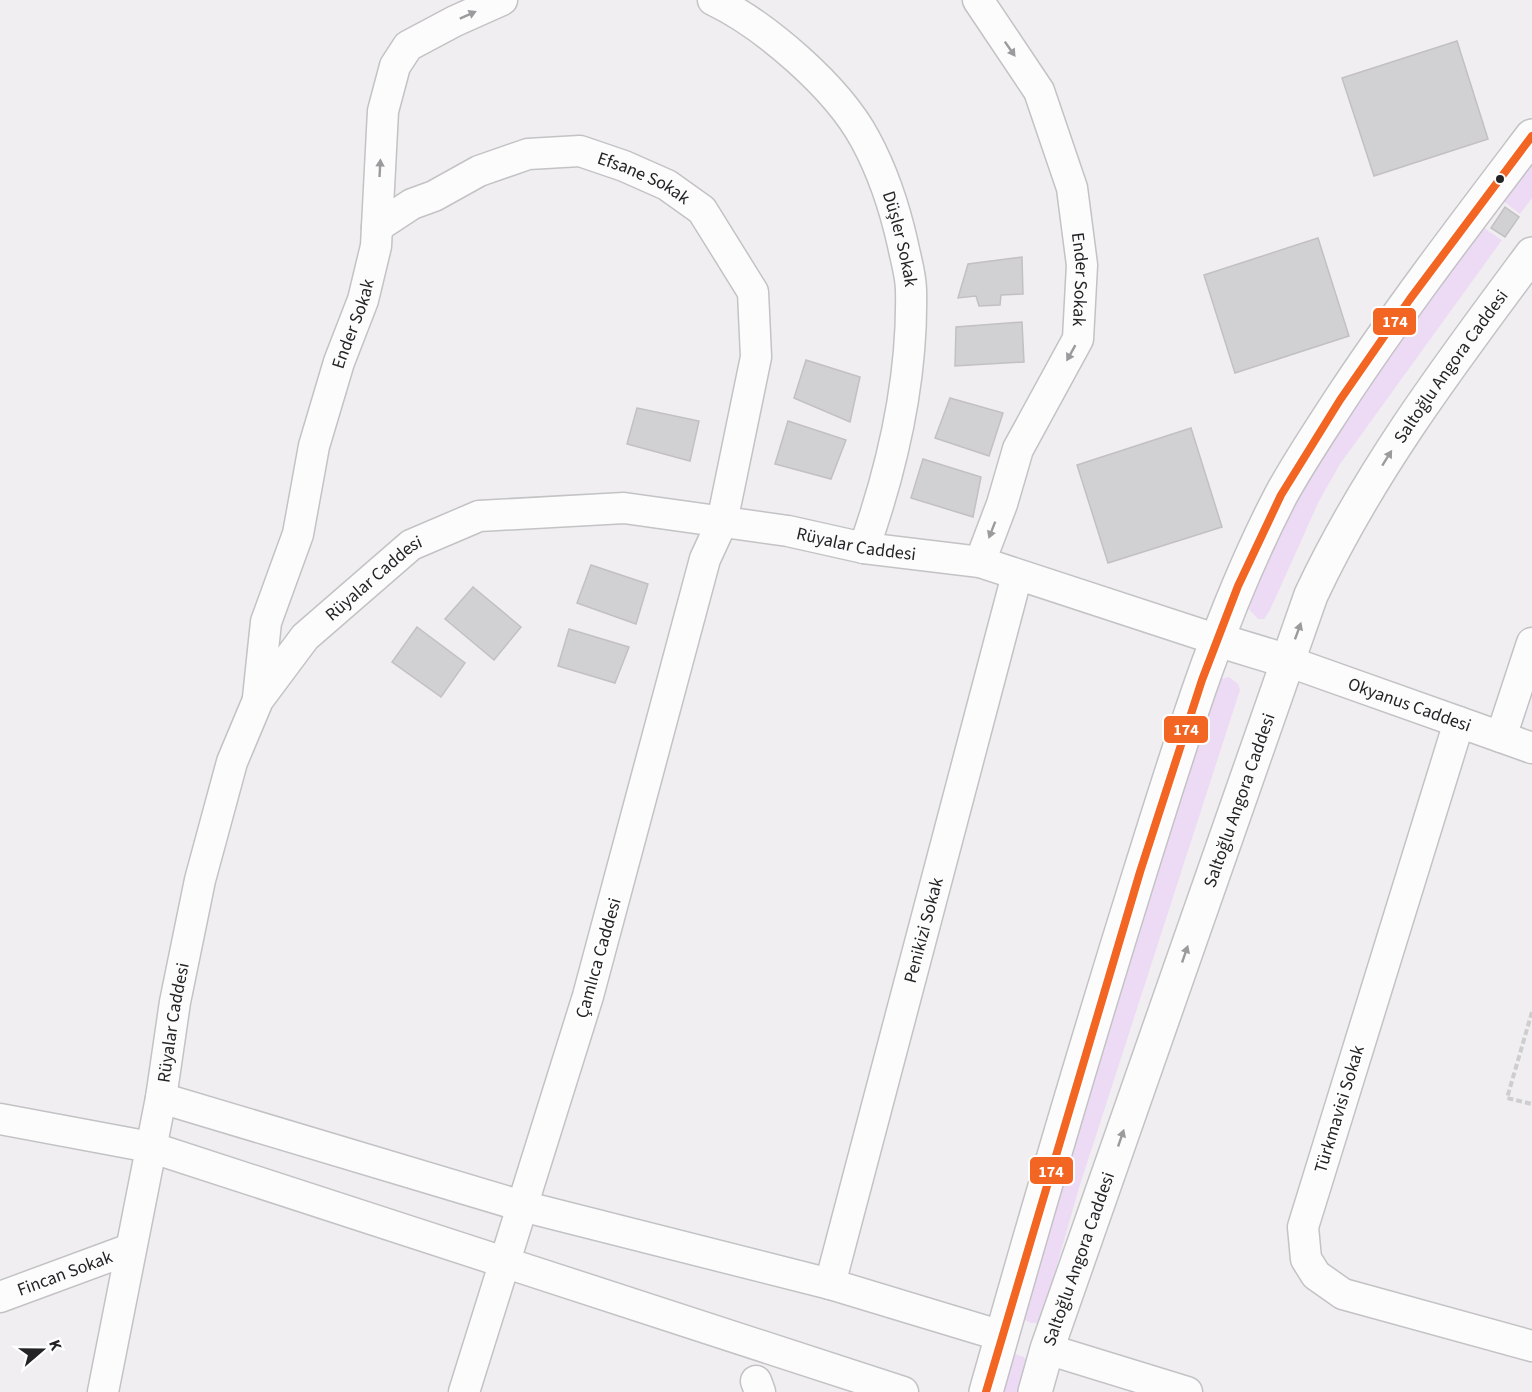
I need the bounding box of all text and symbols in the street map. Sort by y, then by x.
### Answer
one-way arrow [459,11,476,20]
one-way arrow [1004,40,1016,56]
street label: Efsane Sokak [594,146,695,211]
one-way arrow [376,159,385,178]
unlabelled marker [1494,173,1506,185]
street label: Düşler Sokak [876,188,923,288]
street label: Ender Sokak [1065,231,1094,327]
street label: Ender Sokak [326,276,381,372]
street label: Saltoğlu Angora Caddesi [1388,285,1514,448]
line badge: 174 [1372,307,1417,336]
text: 174 [1382,311,1408,333]
one-way arrow [1066,344,1076,361]
one-way arrow [1381,450,1392,466]
street label: Rüyalar Caddesi [794,521,917,567]
one-way arrow [987,521,997,539]
street label: Rüyalar Caddesi [320,530,426,627]
one-way arrow [1294,622,1303,640]
street label: Okyanus Caddesi [1344,672,1474,738]
street label: Saltoğlu Angora Caddesi [1198,710,1282,891]
line badge: 174 [1163,715,1209,744]
text: 174 [1173,719,1199,741]
street label: Penikizi Sokak [898,875,950,986]
street label: Çamlıca Caddesi [569,895,628,1021]
one-way arrow [1180,944,1190,962]
street label: Rüyalar Caddesi [151,961,196,1084]
street label: Türkmavisi Sokak [1308,1042,1371,1176]
one-way arrow [1116,1129,1126,1147]
line badge: 174 [1029,1156,1074,1185]
text: 174 [1038,1161,1064,1183]
street label: Saltoğlu Angora Caddesi [1037,1169,1121,1350]
street label: Fincan Sokak [14,1245,116,1303]
north arrow [12,1320,72,1380]
text: K [43,1337,67,1354]

